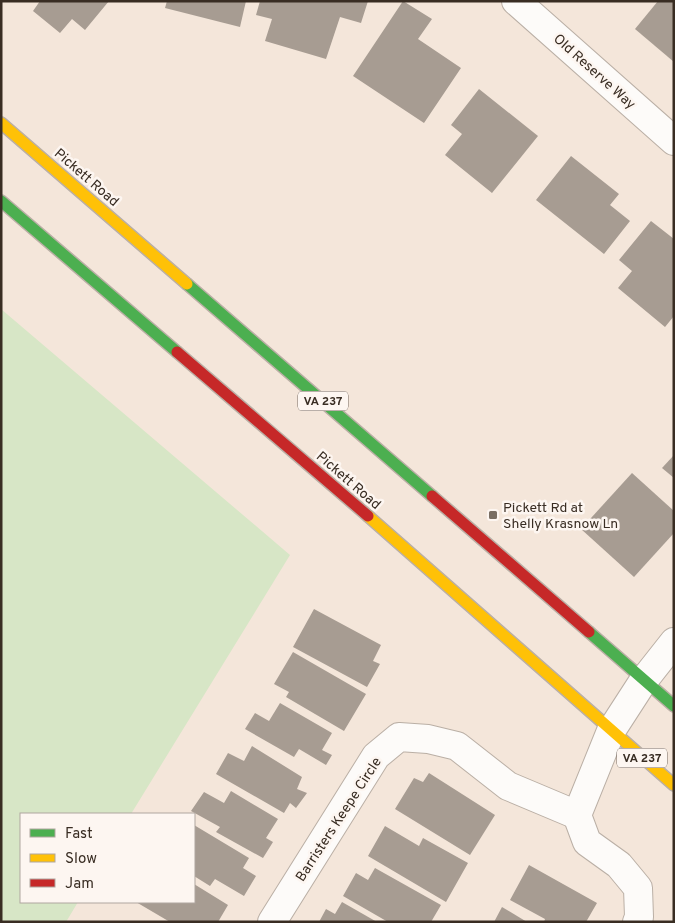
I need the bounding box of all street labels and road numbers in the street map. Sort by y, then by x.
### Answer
street label: Old Reserve Way [549,31,639,114]
street label: Pickett Road [50,146,122,211]
road number: VA 237 [298,392,348,411]
street label: Pickett Road [312,449,384,514]
road number: VA 237 [617,748,667,768]
street label: Barristers Keepe Circle [293,754,386,885]

